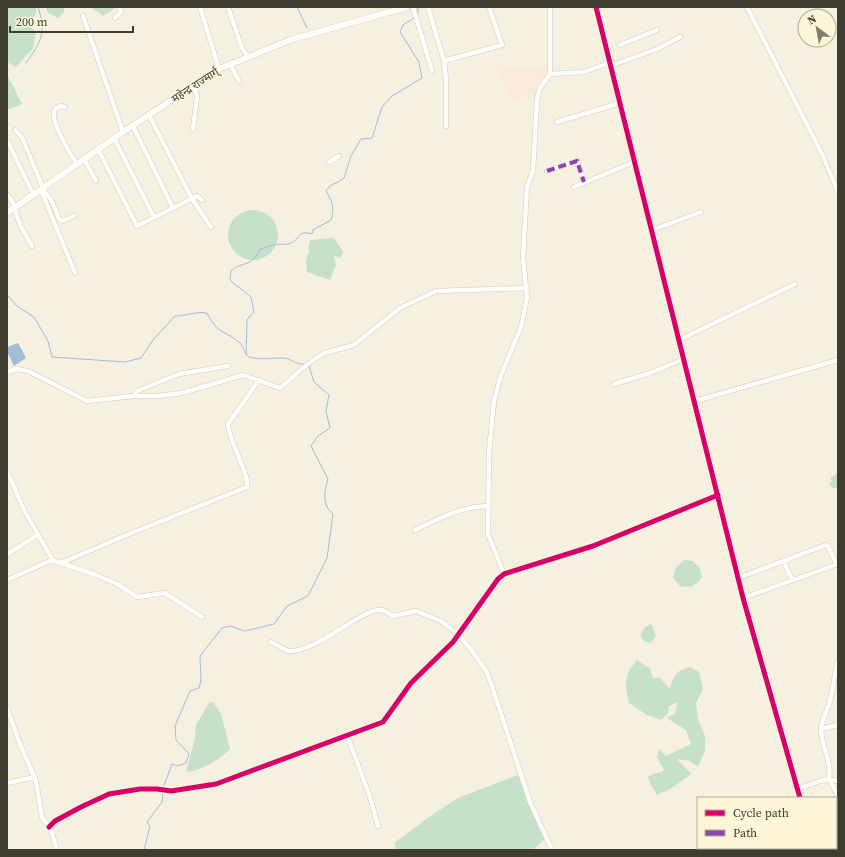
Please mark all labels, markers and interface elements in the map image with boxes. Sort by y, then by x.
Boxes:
scale bar [10,8,133,34]
north arrow [797,8,837,48]
text: N [805,11,819,28]
text: 200 m [16,14,48,30]
street label: महेन्द्र राज्मार्ग् [169,63,223,106]
legend [697,797,837,849]
text: Cycle path [733,805,789,821]
text: Path [733,825,757,841]

